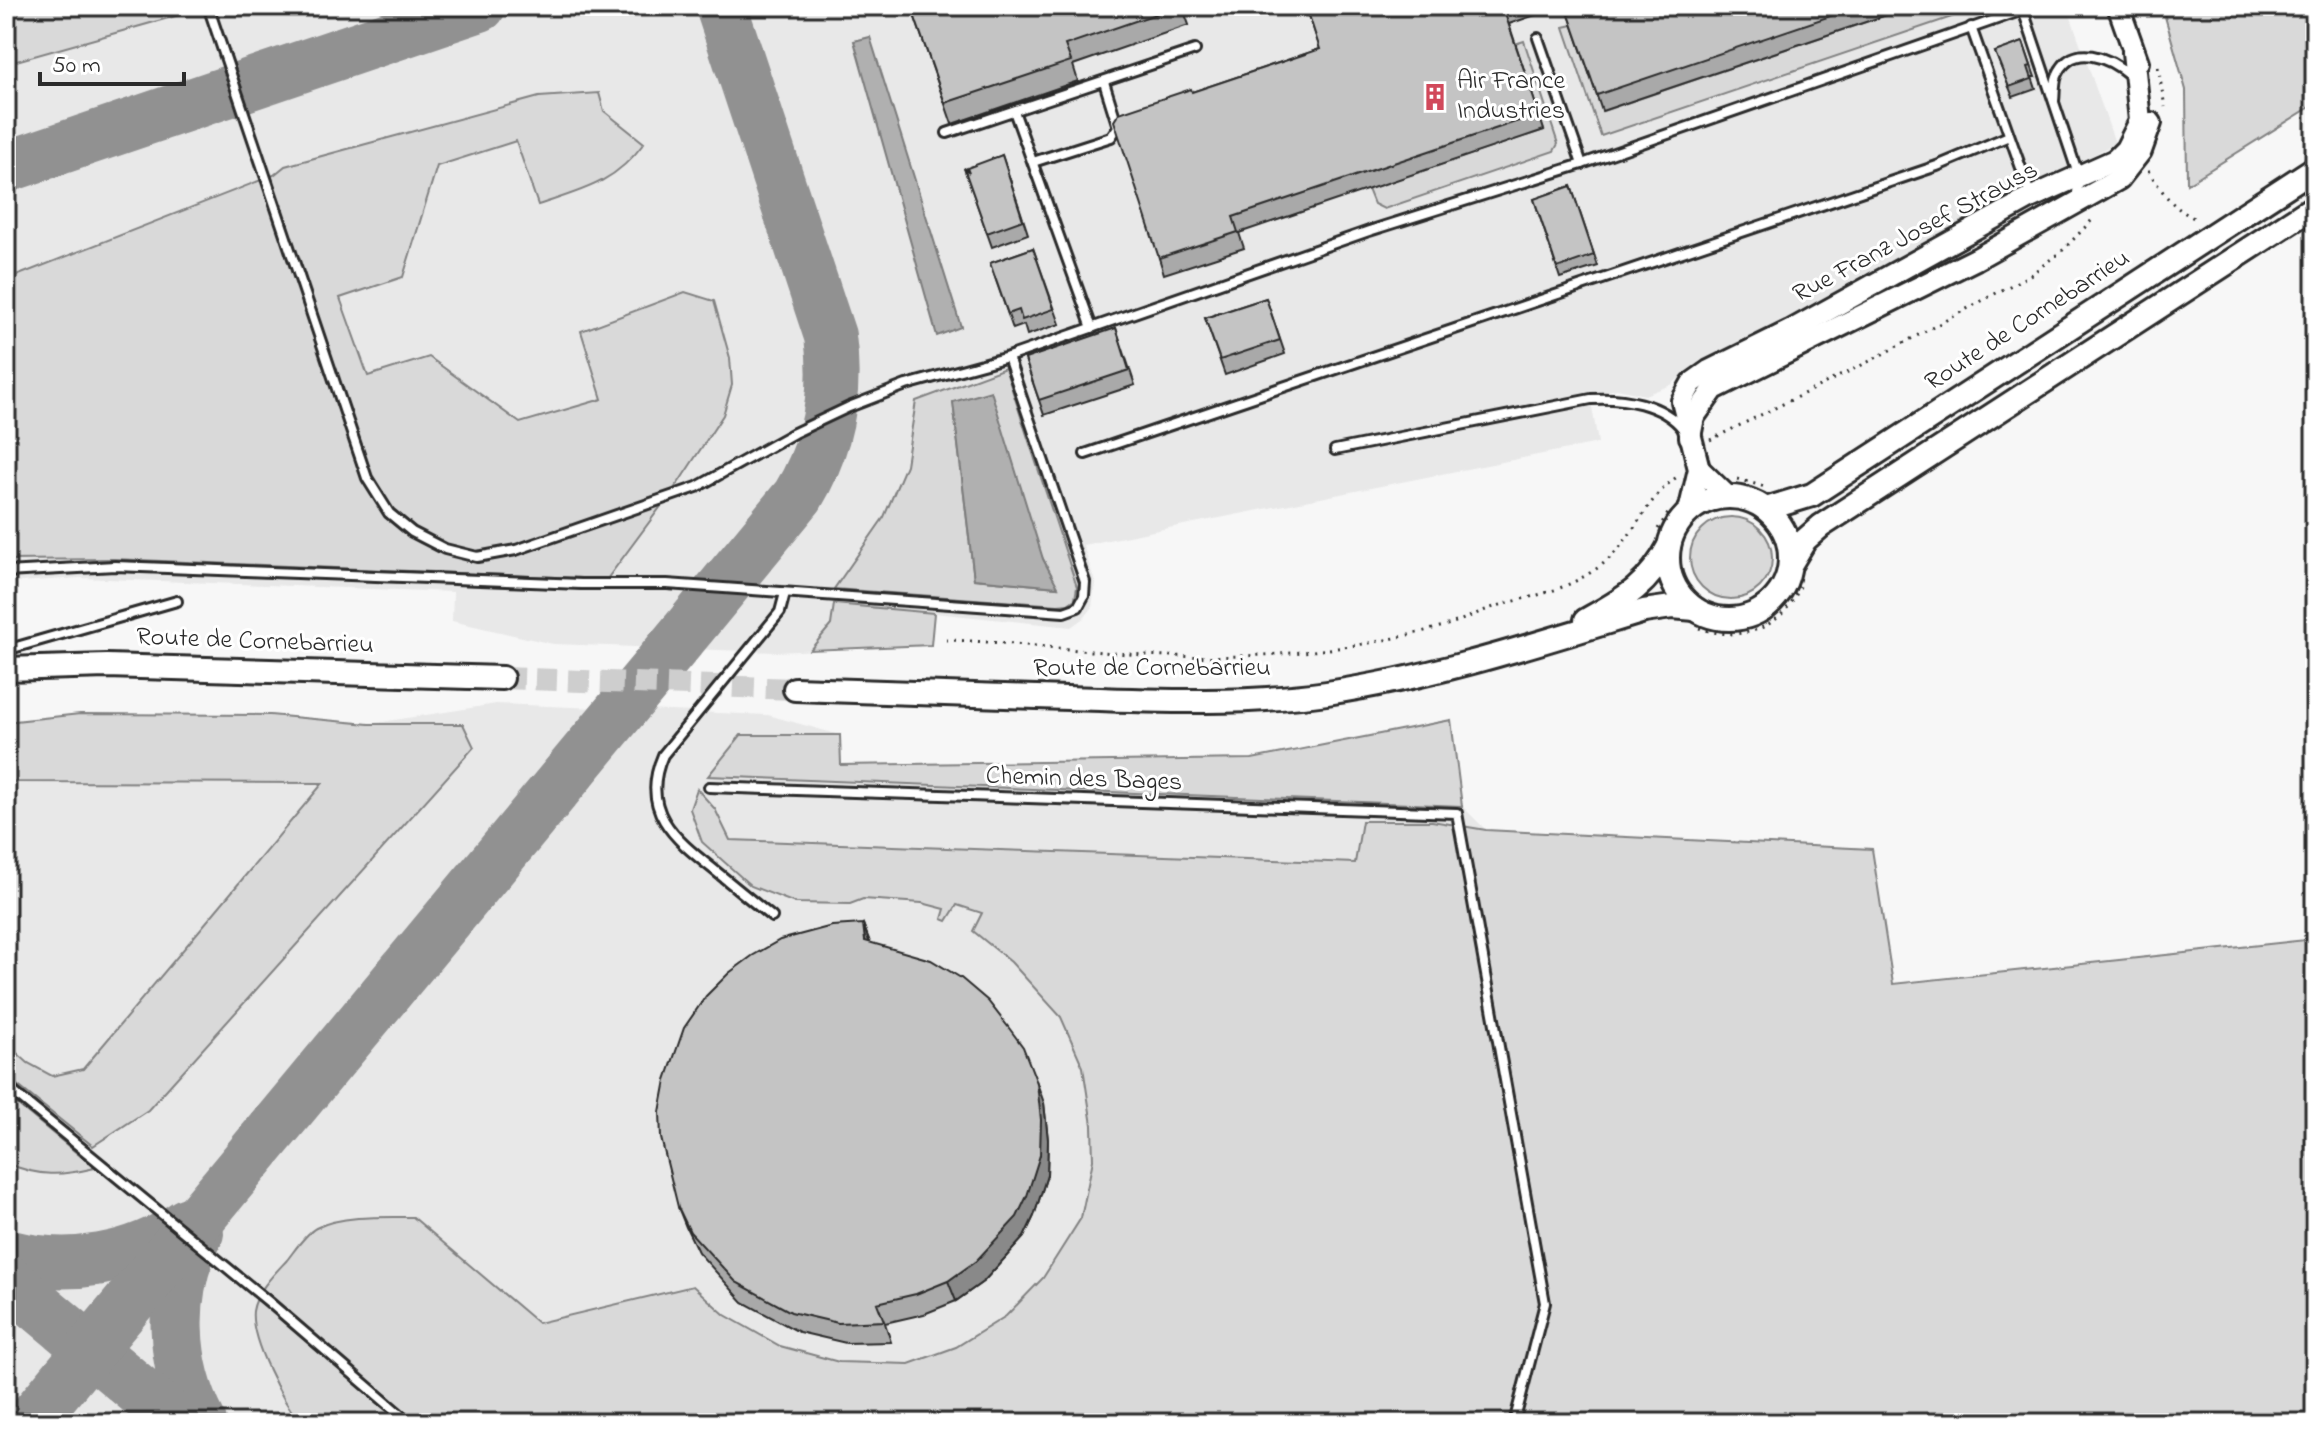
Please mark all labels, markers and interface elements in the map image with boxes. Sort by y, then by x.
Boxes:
scale bar [40,36,184,86]
text: 50 m [52,49,101,84]
place label: Air France Industries [1457,63,1565,131]
building icon: Air France Industries [1420,82,1450,112]
street label: Rue Franz Josef Strauss [1787,152,2045,314]
street label: Route de Cornebarrieu [1918,240,2138,402]
street label: Route de Cornebarrieu [136,619,374,665]
street label: Route de Cornebarrieu [1033,650,1271,688]
street label: Chemin des Bages [985,758,1183,802]

